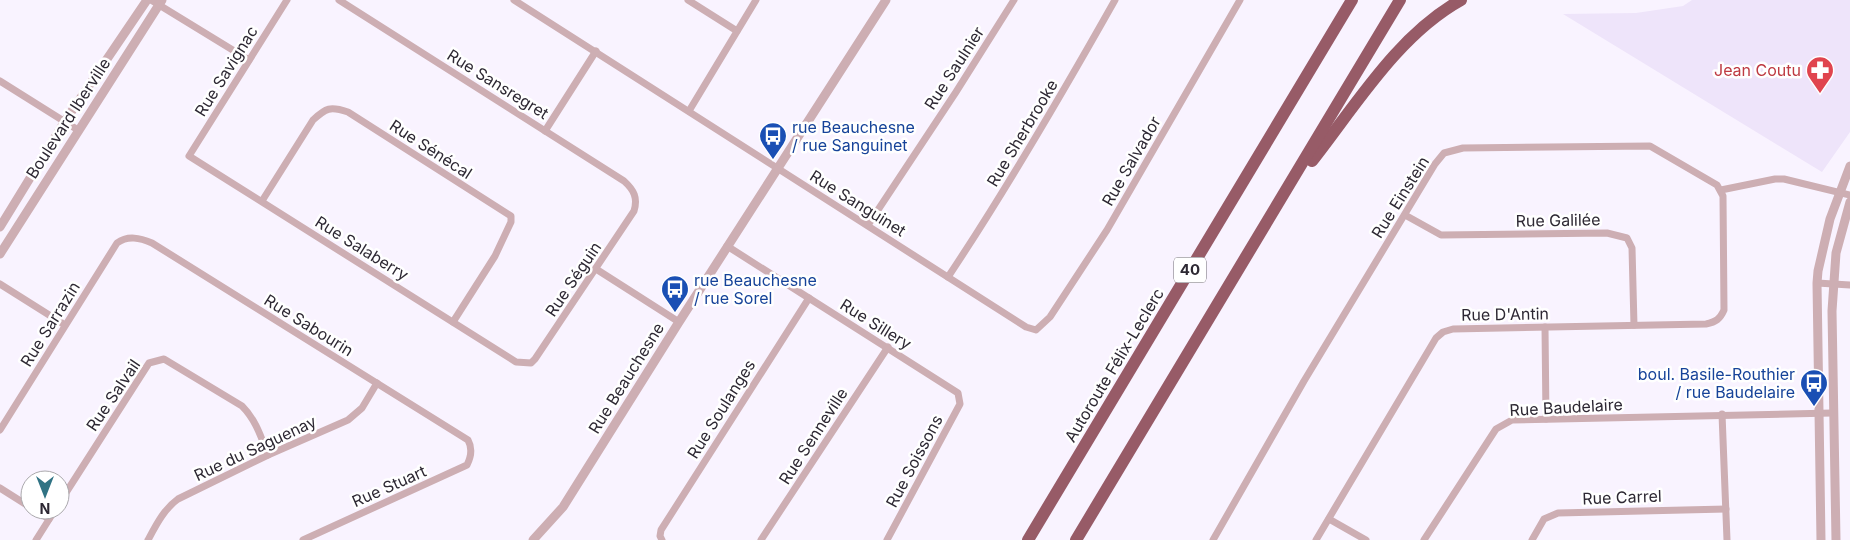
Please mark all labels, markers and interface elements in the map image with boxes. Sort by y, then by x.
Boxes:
street label: Rue Savignac [190,22,262,120]
street label: Rue Saulnier [920,23,988,113]
street label: Rue Sansregret [444,45,552,123]
street label: Boulevard Iberville [21,54,115,182]
pharmacy icon: Jean Coutu [1805,55,1835,94]
place label: Jean Coutu [1714,60,1801,80]
street label: Rue Sherbrooke [982,76,1062,190]
street label: Rue Salvador [1097,113,1165,209]
street label: Rue Sénécal [386,115,476,183]
place label: rue Beauchesne / rue Sanguinet [792,117,915,155]
bus stop icon: rue Beauchesne / rue Sanguinet [758,121,788,160]
street label: Rue Einstein [1367,152,1433,242]
street label: Rue Sanguinet [806,166,910,240]
street label: Rue Galilée [1515,209,1601,231]
street label: Rue Salaberry [312,211,412,285]
street label: Rue Séguin [541,238,605,320]
road number: 40 [1174,258,1206,282]
place label: rue Beauchesne / rue Sorel [694,270,817,308]
bus stop icon: rue Beauchesne / rue Sorel [660,274,690,313]
street label: Rue Sarrazin [16,278,84,370]
street label: Autoroute Félix-Leclerc [1060,284,1168,446]
street label: Rue Sabourin [261,290,357,360]
street label: Rue Sillery [837,294,915,354]
street label: Rue D'Antin [1461,303,1549,325]
street label: Rue Beauchesne [584,319,668,437]
street label: Rue Salvail [82,355,144,435]
street label: Rue Soulanges [683,356,759,462]
place label: boul. Basile-Routhier / rue Baudelaire [1638,364,1795,402]
bus stop icon: boul. Basile-Routhier / rue Baudelaire [1799,368,1829,407]
street label: Rue Senneville [774,384,852,488]
street label: Rue Baudelaire [1509,394,1623,420]
street label: Rue du Saguenay [191,411,319,485]
street label: Rue Soissons [881,411,947,511]
street label: Rue Stuart [349,461,429,511]
north arrow [20,470,70,520]
street label: Rue Carrel [1582,486,1662,508]
text: N [40,500,50,517]

